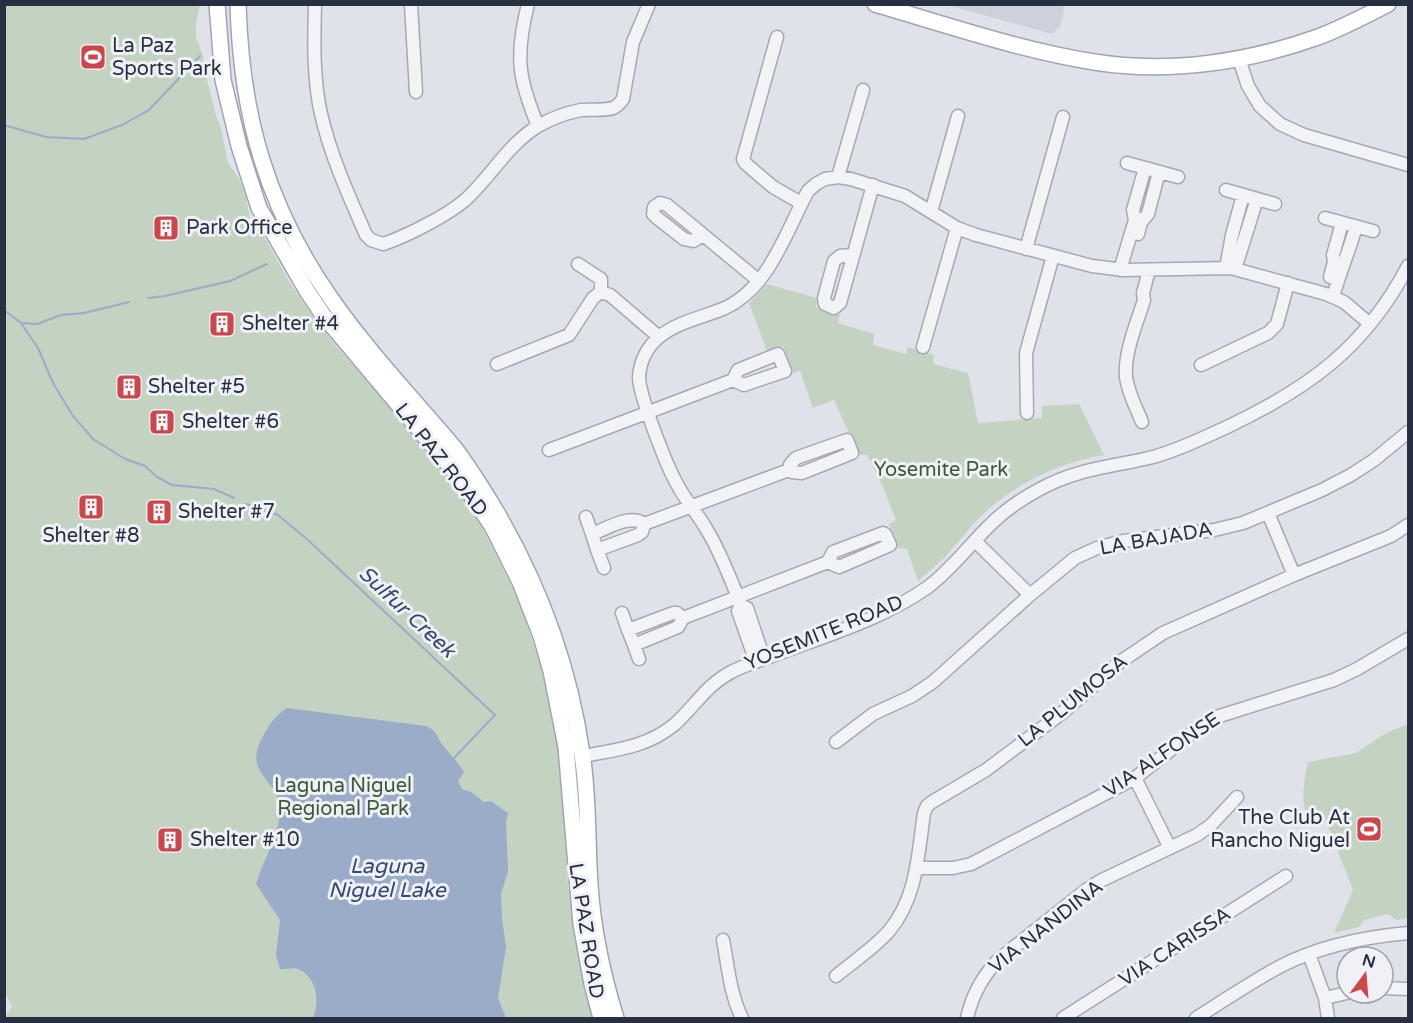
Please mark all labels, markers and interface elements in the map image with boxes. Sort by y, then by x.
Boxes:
place label: La Paz Sports Park [112,34,222,81]
sports icon: La Paz Sports Park [78,42,108,72]
building icon: Park Office [151,213,181,243]
place label: Park Office [186,216,293,240]
building icon: Shelter #4 [207,309,237,339]
place label: Shelter #4 [242,312,339,336]
building icon: Shelter #5 [114,372,144,402]
place label: Shelter #5 [148,375,245,399]
street label: LA PAZ ROAD [389,399,493,521]
building icon: Shelter #6 [147,407,177,437]
place label: Shelter #6 [182,410,279,434]
park label: Yosemite Park [874,458,1008,482]
building icon: Shelter #8 [76,492,106,522]
building icon: Shelter #7 [144,497,174,527]
place label: Shelter #7 [178,500,275,524]
street label: LA BAJADA [1098,517,1214,561]
place label: Shelter #8 [42,524,140,548]
water label: Sulfur Creek [354,561,461,664]
street label: YOSEMITE ROAD [741,590,907,676]
street label: LA PLUMOSA [1013,650,1133,752]
street label: VIA ALFONSE [1099,707,1225,803]
park label: Laguna Niguel Regional Park [274,774,412,821]
place label: The Club At Rancho Niguel [1210,806,1350,853]
sports icon: The Club At Rancho Niguel [1354,814,1384,844]
building icon: Shelter #10 [155,825,185,855]
place label: Shelter #10 [190,828,300,852]
water label: Laguna Niguel Lake [328,854,447,903]
street label: LA PAZ ROAD [563,862,609,1000]
street label: VIA NANDINA [984,875,1108,979]
street label: VIA CARISSA [1115,902,1235,992]
north arrow [1335,945,1395,1005]
text: N [1360,950,1378,973]

